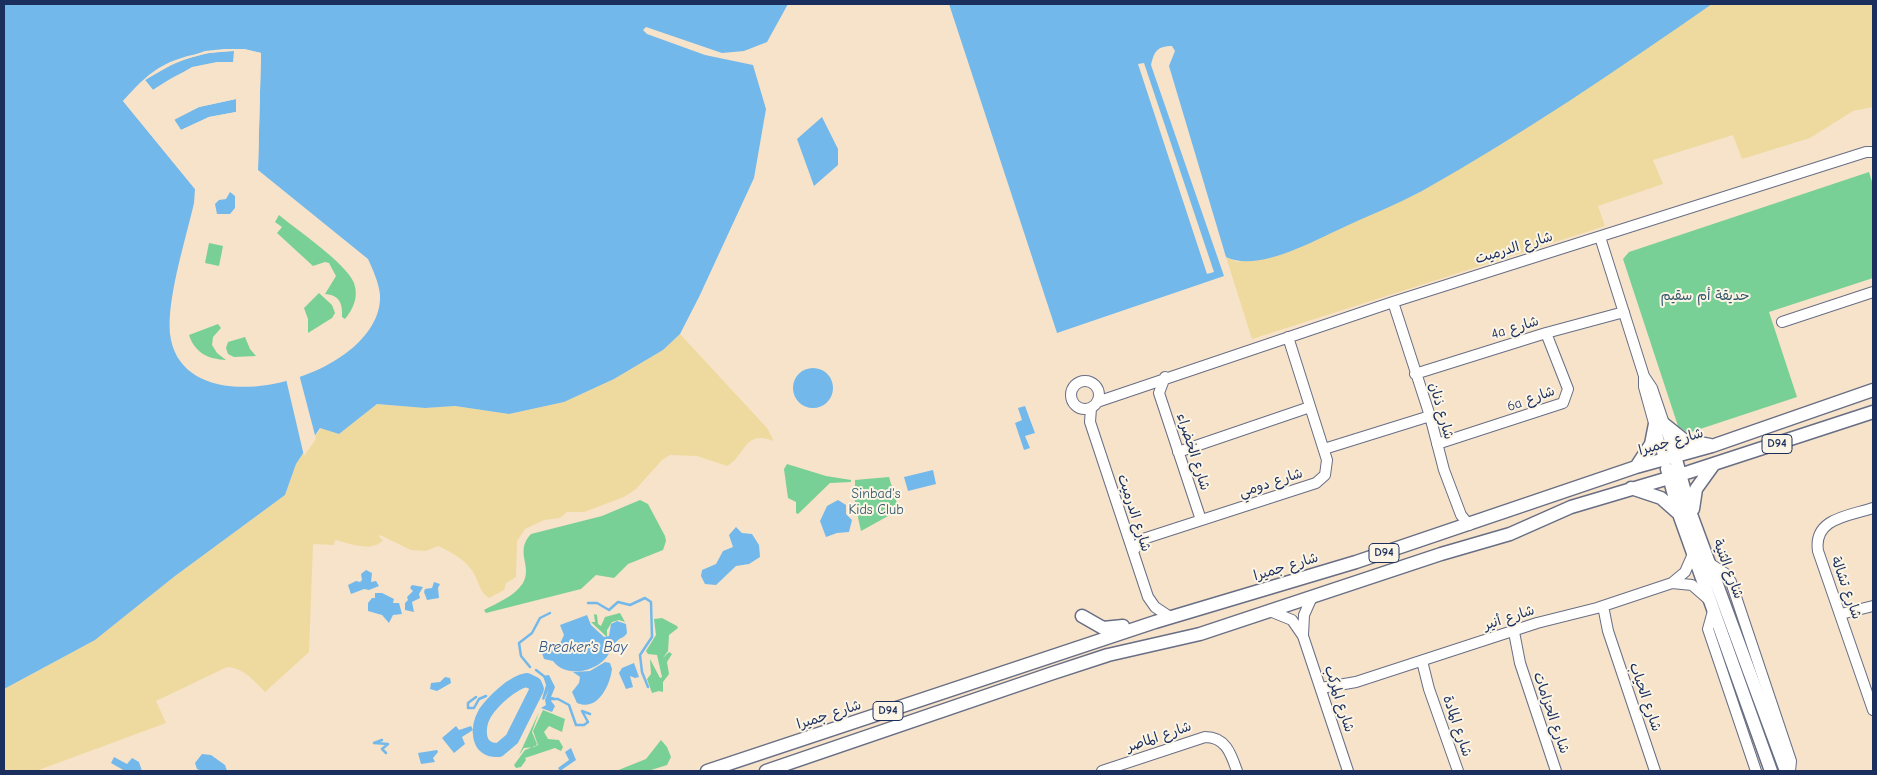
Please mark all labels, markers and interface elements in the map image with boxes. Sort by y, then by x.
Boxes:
street label: شارع الدرميت [1473,228,1555,268]
park label: حديقة أم سقيم [1661,288,1749,304]
street label: 4a شارع [1489,313,1541,343]
street label: شارع ذنان [1425,381,1457,441]
street label: 6a شارع [1505,383,1557,415]
street label: شارع الخضراء [1173,411,1213,493]
street label: شارع جميرا [1637,425,1705,459]
road number: D94 [1762,434,1792,454]
street label: شارع دومي [1237,465,1305,501]
street label: شارع الدرميت [1114,472,1154,554]
park label: Sinbad's Kids Club [848,486,904,518]
street label: شارع الثنية [1709,537,1747,601]
road number: D94 [1369,544,1399,562]
street label: شارع جميرا [1252,549,1320,585]
street label: شارع تشالة [1827,554,1865,622]
street label: شارع أنير [1481,602,1537,634]
water label: Breaker's Bay [539,639,627,657]
street label: شارع الحياب [1625,660,1665,734]
street label: شارع المركب [1320,663,1358,735]
street label: شارع الحزامات [1529,670,1573,756]
street label: شارع المادة [1439,693,1475,759]
street label: شارع جميرا [795,697,863,733]
road number: D94 [873,701,903,720]
street label: شارع الماصر [1124,718,1194,756]

